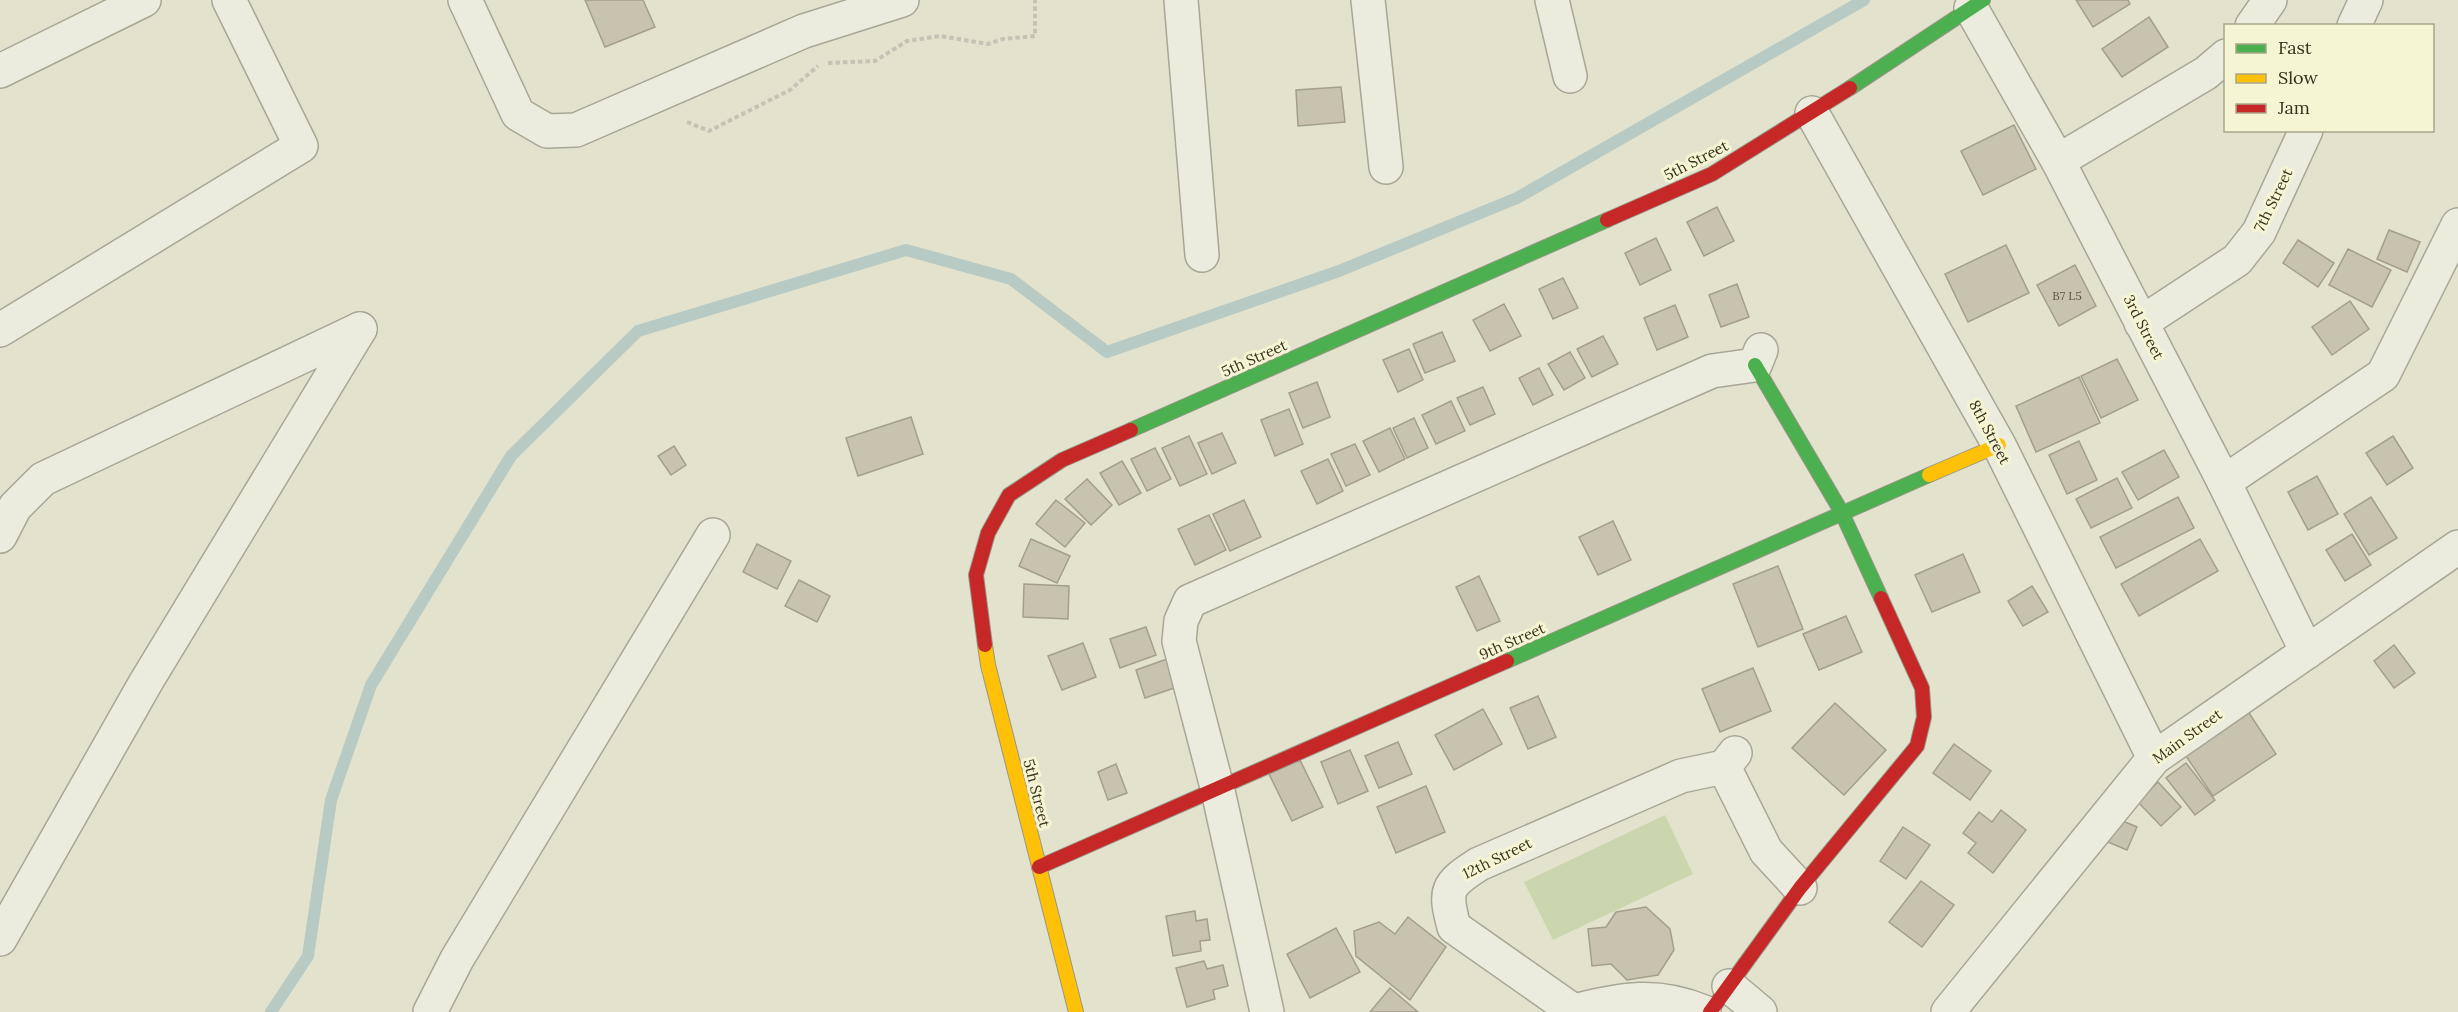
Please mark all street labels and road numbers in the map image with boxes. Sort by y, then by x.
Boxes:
street label: 5th Street [1661,136,1731,184]
street label: 7th Street [2250,165,2297,235]
street label: 3rd Street [2120,291,2168,363]
street label: 5th Street [1218,335,1290,381]
street label: 8th Street [1965,397,2015,467]
street label: 9th Street [1476,618,1548,664]
street label: Main Street [2149,704,2226,768]
street label: 5th Street [1019,757,1055,829]
street label: 12th Street [1459,833,1535,883]

